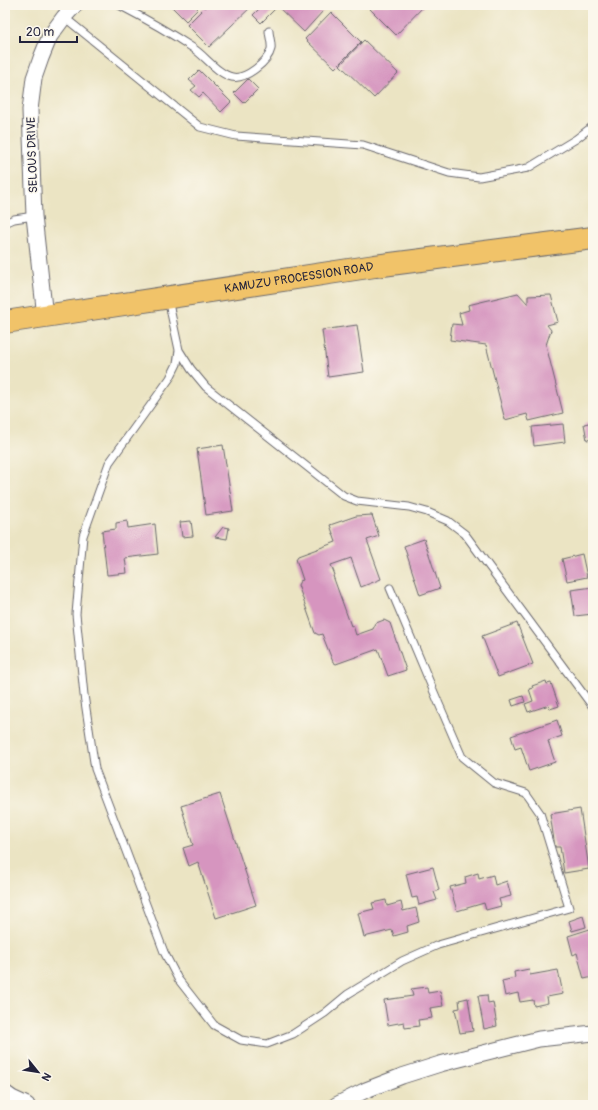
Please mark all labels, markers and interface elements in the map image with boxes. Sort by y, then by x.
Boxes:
scale bar [20,18,77,44]
text: 20 m [26,25,55,40]
street label: SELOUS DRIVE [24,117,41,193]
street label: KAMUZU PROCESSION ROAD [223,259,375,297]
north arrow [18,1052,58,1092]
text: N [38,1070,54,1084]

